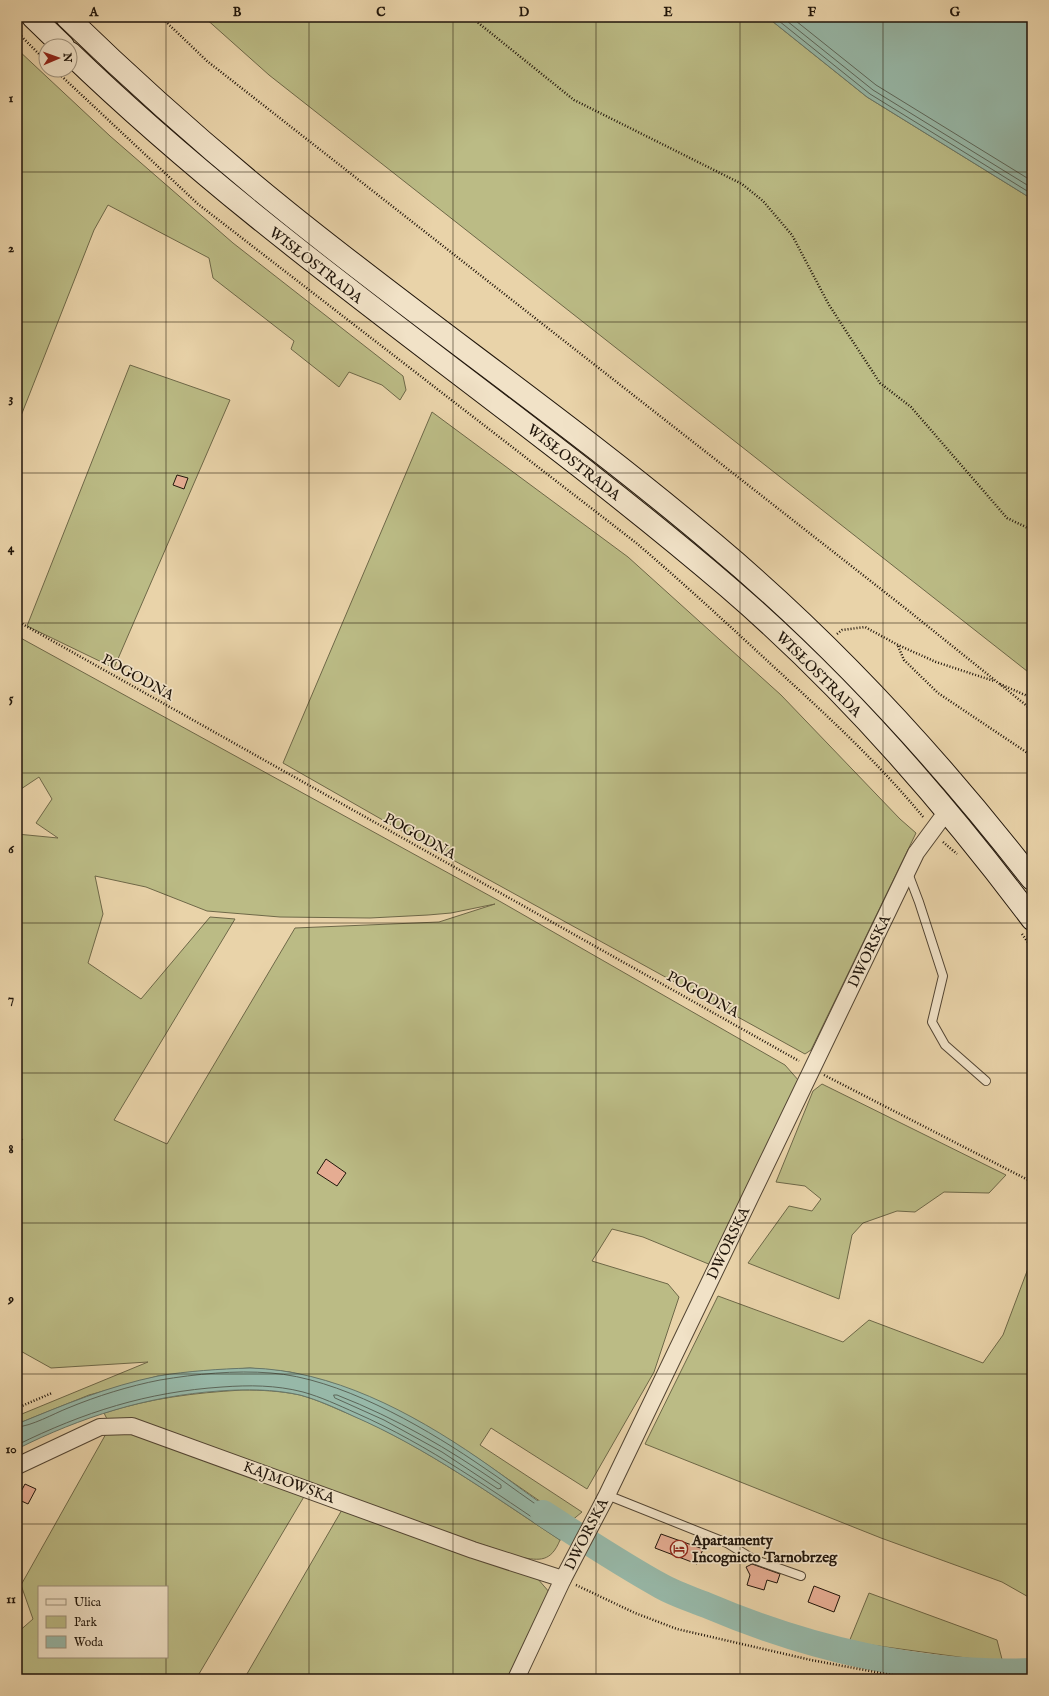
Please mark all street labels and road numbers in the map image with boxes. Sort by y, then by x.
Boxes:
street label: WISŁOSTRADA [265,223,367,308]
street label: WISŁOSTRADA [523,420,625,505]
street label: WISŁOSTRADA [772,628,866,722]
street label: POGODNA [98,650,178,706]
street label: POGODNA [380,809,460,865]
street label: DWORSKA [844,911,896,991]
street label: POGODNA [663,967,743,1023]
street label: DWORSKA [703,1203,755,1283]
street label: KAJMOWSKA [240,1457,338,1508]
street label: DWORSKA [560,1494,613,1573]

